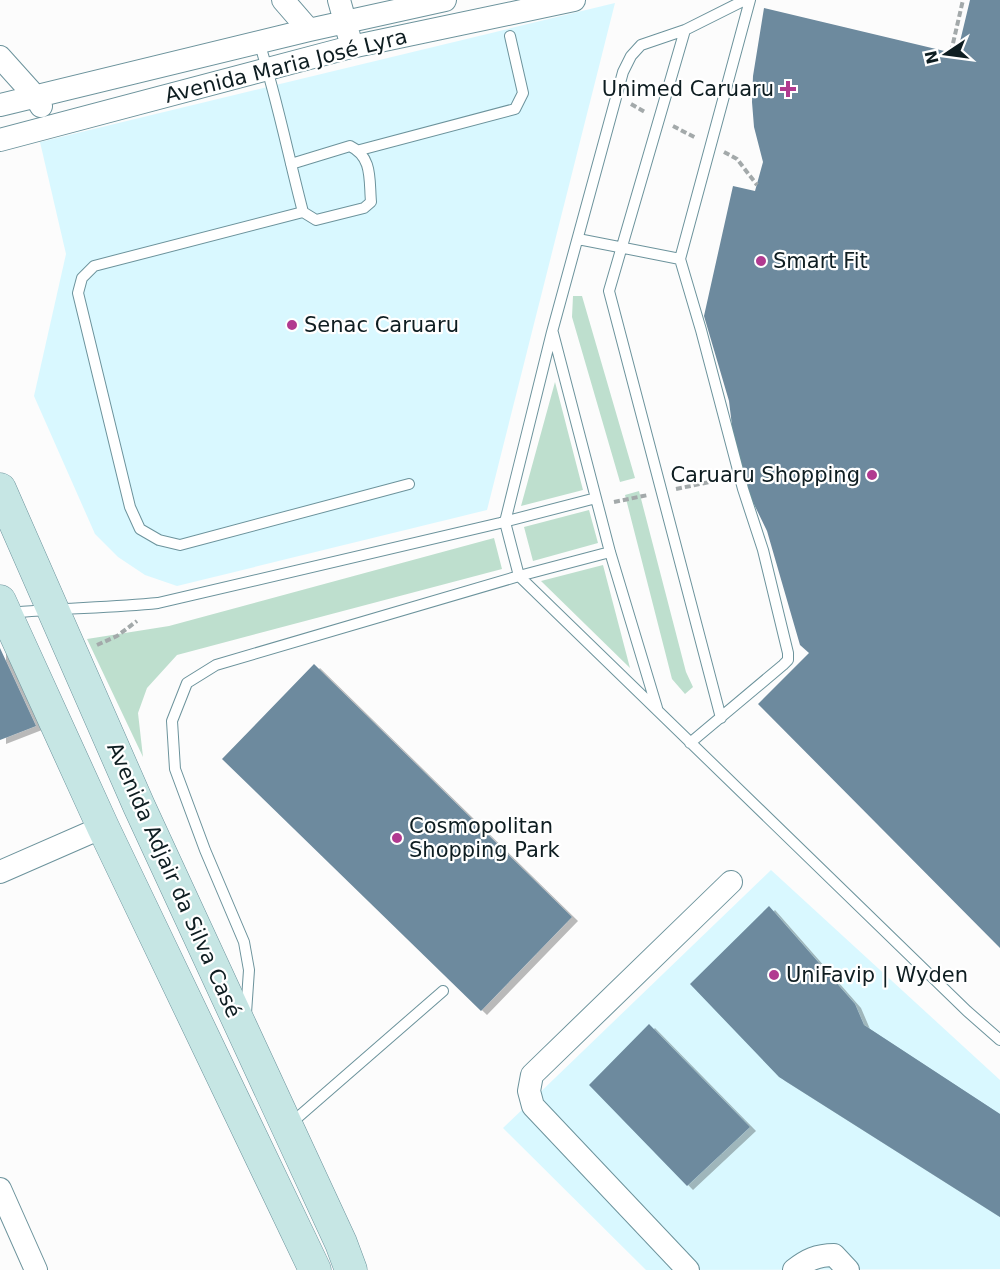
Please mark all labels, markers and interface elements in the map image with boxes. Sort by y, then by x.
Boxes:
street label: Avenida Maria José Lyra [162,24,410,108]
north arrow [916,24,976,84]
text: N [921,49,943,66]
place label: Unimed Caruaru [602,77,774,101]
marker: Unimed Caruaru [779,80,797,98]
place label: Smart Fit [773,249,868,273]
marker: Smart Fit [754,254,768,268]
place label: Senac Caruaru [304,313,459,337]
marker: Senac Caruaru [285,318,299,332]
place label: Caruaru Shopping [670,463,860,487]
marker: Caruaru Shopping [865,468,879,482]
street label: Avenida Adjair da Silva Casé [102,739,246,1021]
place label: Cosmopolitan Shopping Park [409,814,561,862]
marker: Cosmopolitan Shopping Park [390,831,404,845]
place label: UniFavip | Wyden [786,963,968,988]
marker: UniFavip | Wyden [767,968,781,982]

